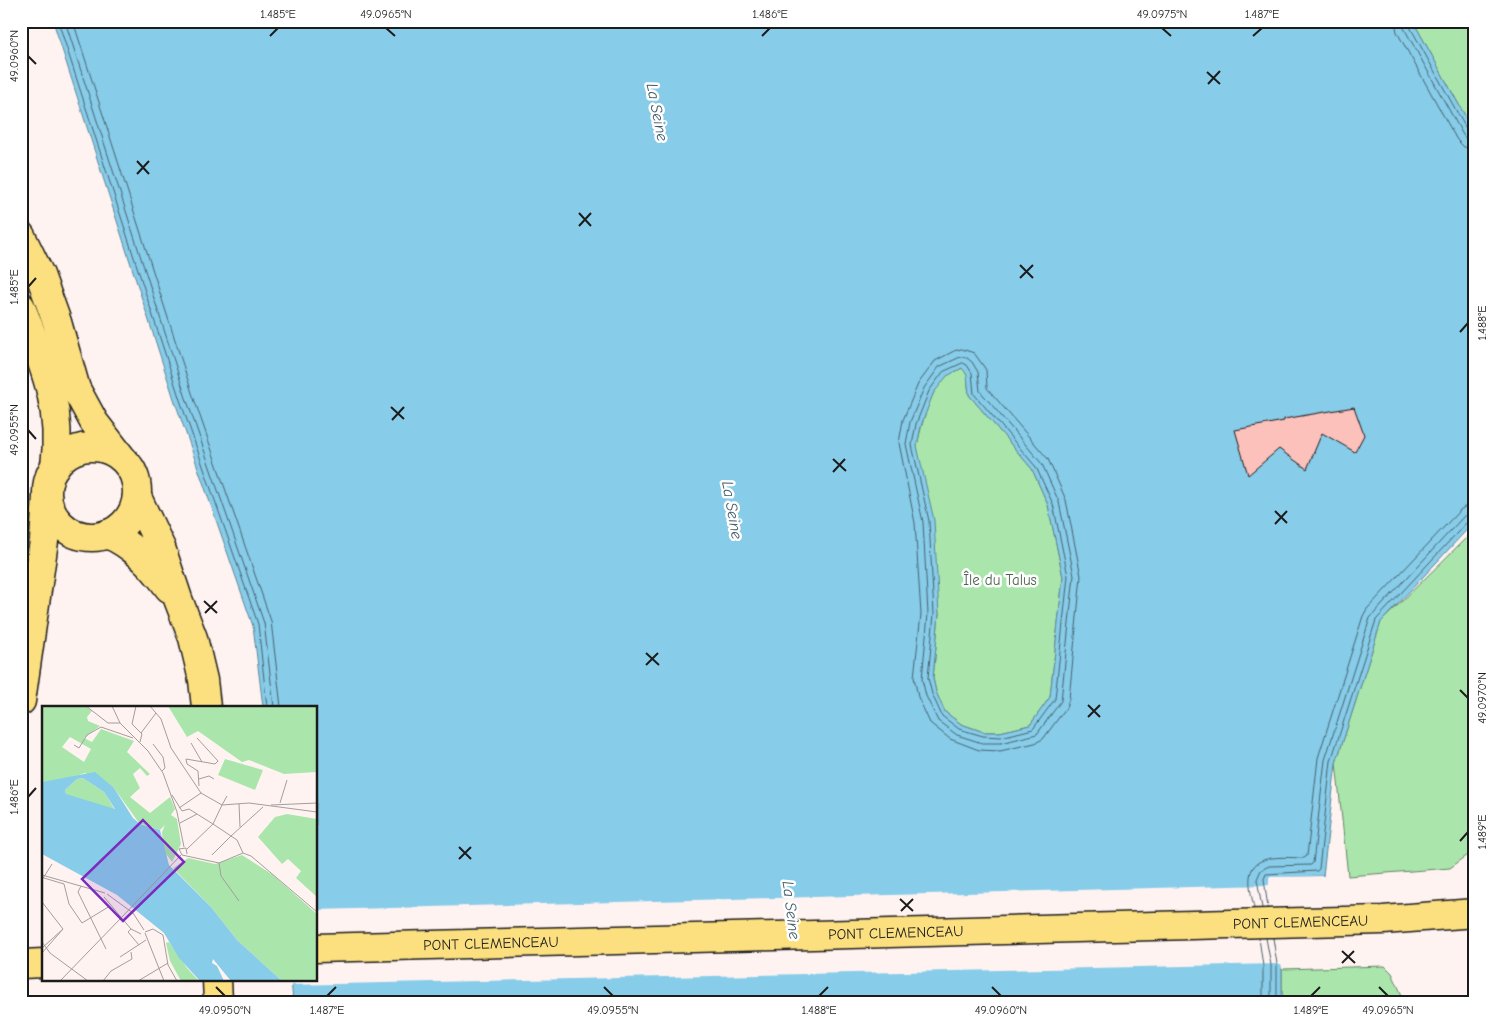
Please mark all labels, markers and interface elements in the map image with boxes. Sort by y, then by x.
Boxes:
text: 1.485°E [260,7,296,21]
text: 49.0965°N [360,7,412,21]
text: 1.486°E [752,7,788,21]
text: 49.0975°N [1137,7,1187,21]
text: 1.487°E [1245,7,1279,21]
text: 49.0960°N [7,30,21,82]
water label: La Seine [643,82,671,143]
text: 1.485°E [7,269,21,305]
text: 1.488°E [1475,306,1489,340]
text: 49.0955°N [7,404,21,456]
water label: La Seine [718,480,746,541]
park label: Île du Talus [963,570,1037,589]
text: 49.0970°N [1475,672,1489,724]
inset map [42,706,318,980]
text: 1.486°E [7,779,21,815]
text: 1.489°E [1475,814,1489,850]
water label: La Seine [778,880,804,940]
street label: PONT CLEMENCEAU [1233,911,1369,933]
street label: PONT CLEMENCEAU [828,922,964,944]
street label: PONT CLEMENCEAU [423,933,559,954]
text: 49.0950°N [199,1003,251,1017]
text: 1.487°E [310,1003,344,1017]
text: 49.0955°N [587,1003,639,1017]
text: 1.488°E [802,1003,836,1017]
text: 49.0960°N [975,1003,1027,1017]
text: 1.489°E [1293,1003,1329,1017]
text: 49.0965°N [1362,1003,1414,1017]

